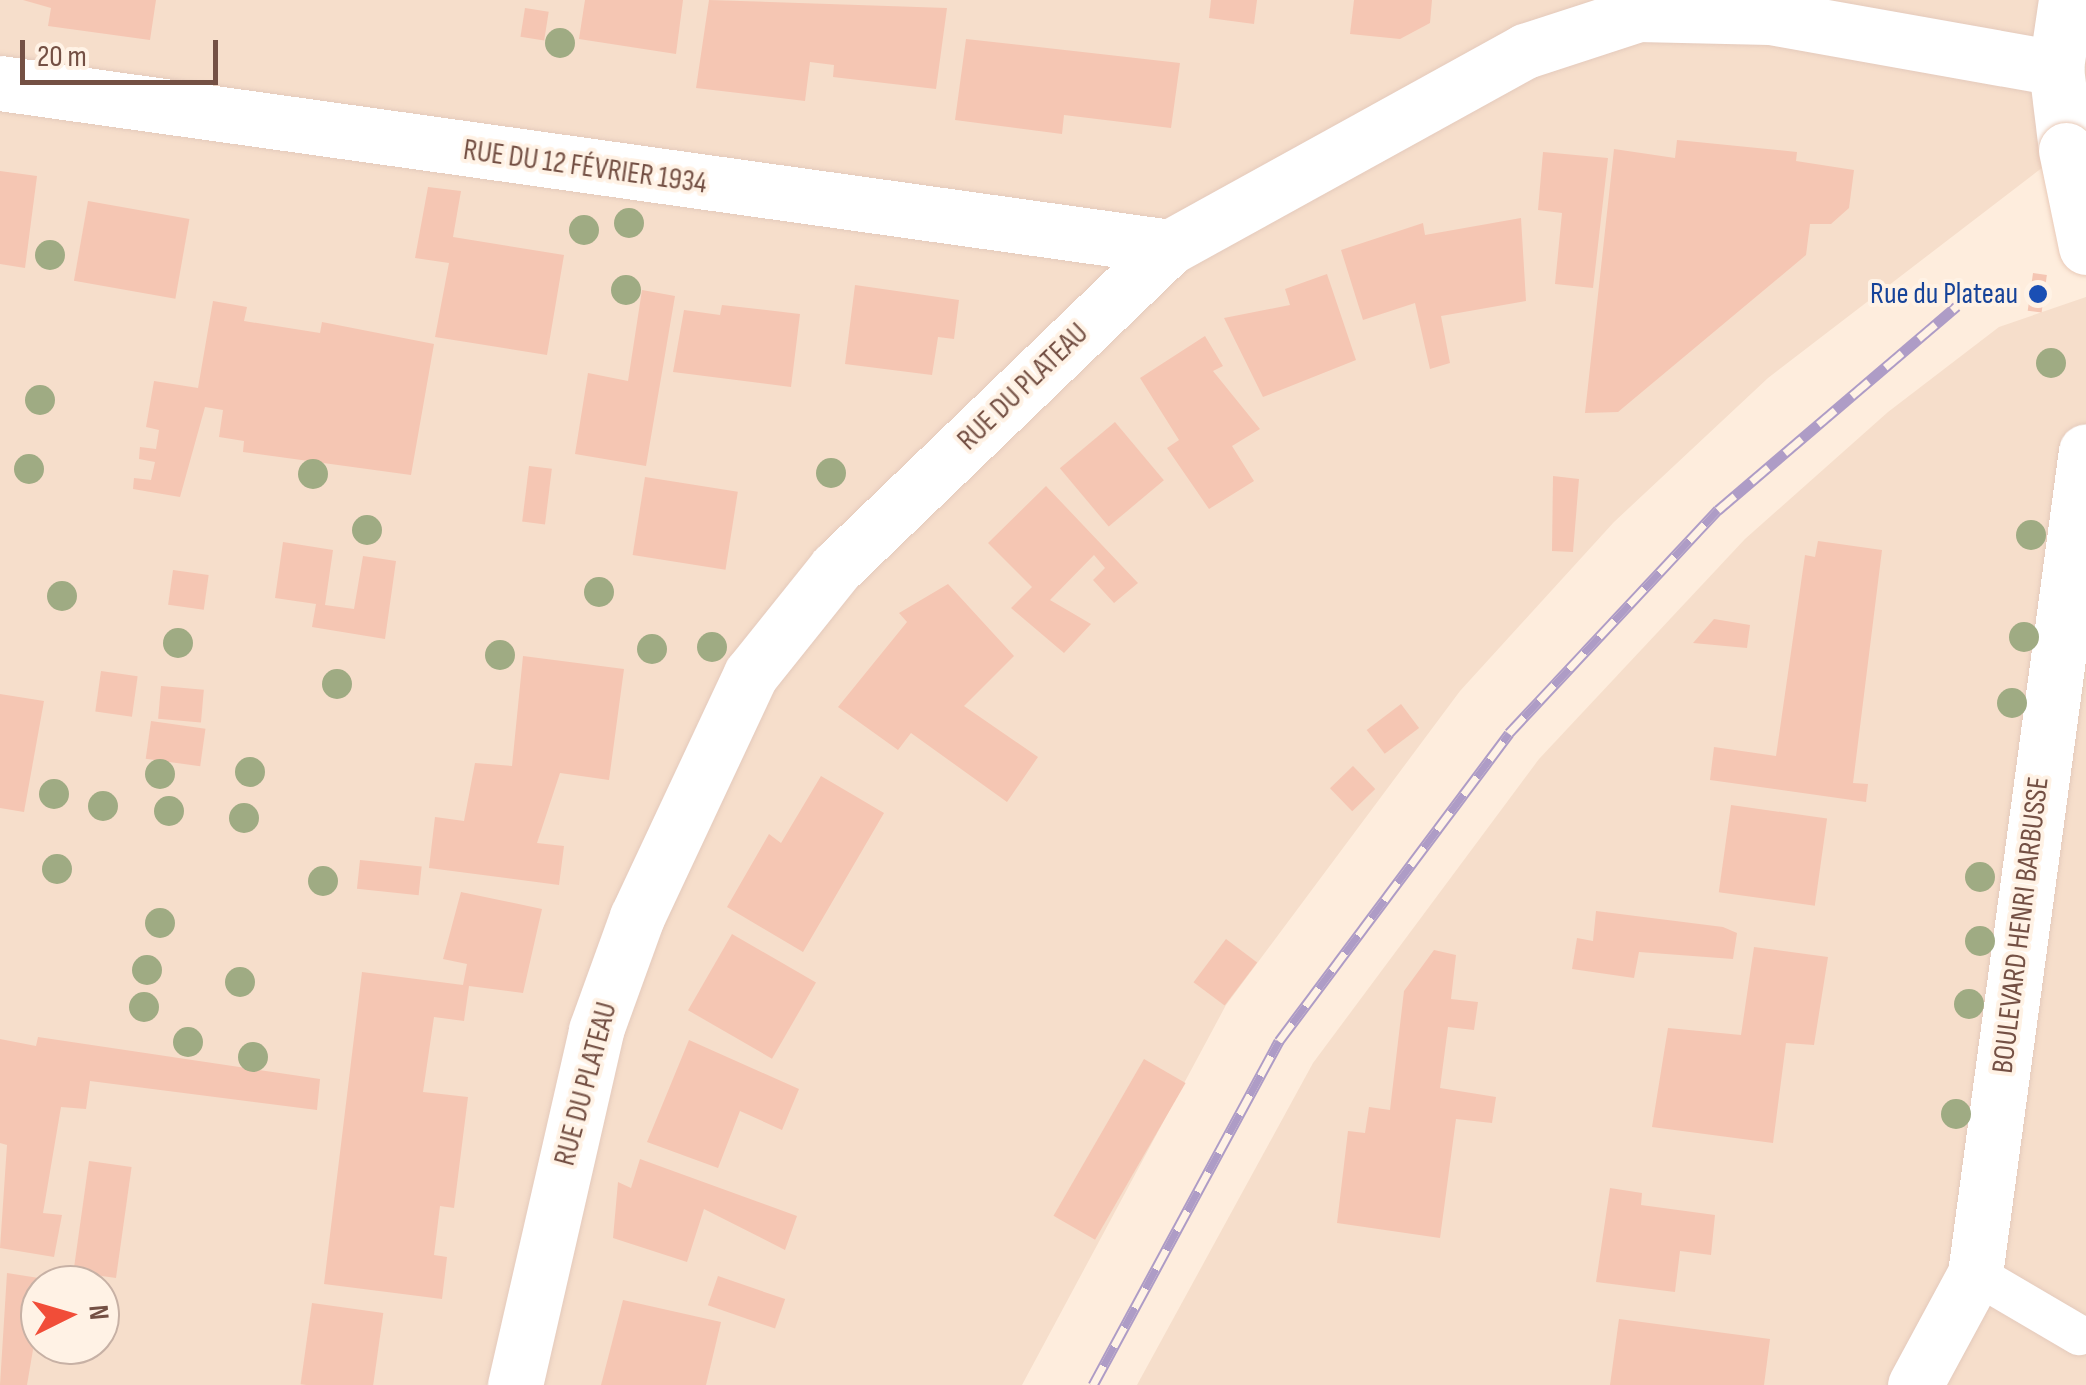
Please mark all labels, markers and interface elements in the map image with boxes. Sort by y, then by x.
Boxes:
scale bar [25,20,222,82]
text: 20 m [37,39,87,75]
street label: RUE DU 12 FÉVRIER 1934 [461,132,709,202]
place label: Rue du Plateau [1870,276,2018,312]
marker: Rue du Plateau [2027,283,2049,305]
street label: RUE DU PLATEAU [950,316,1096,458]
street label: BOULEVARD HENRI BARBUSSE [1985,775,2057,1075]
street label: RUE DU PLATEAU [547,998,625,1170]
north arrow [20,1265,120,1365]
text: N [81,1304,115,1321]

